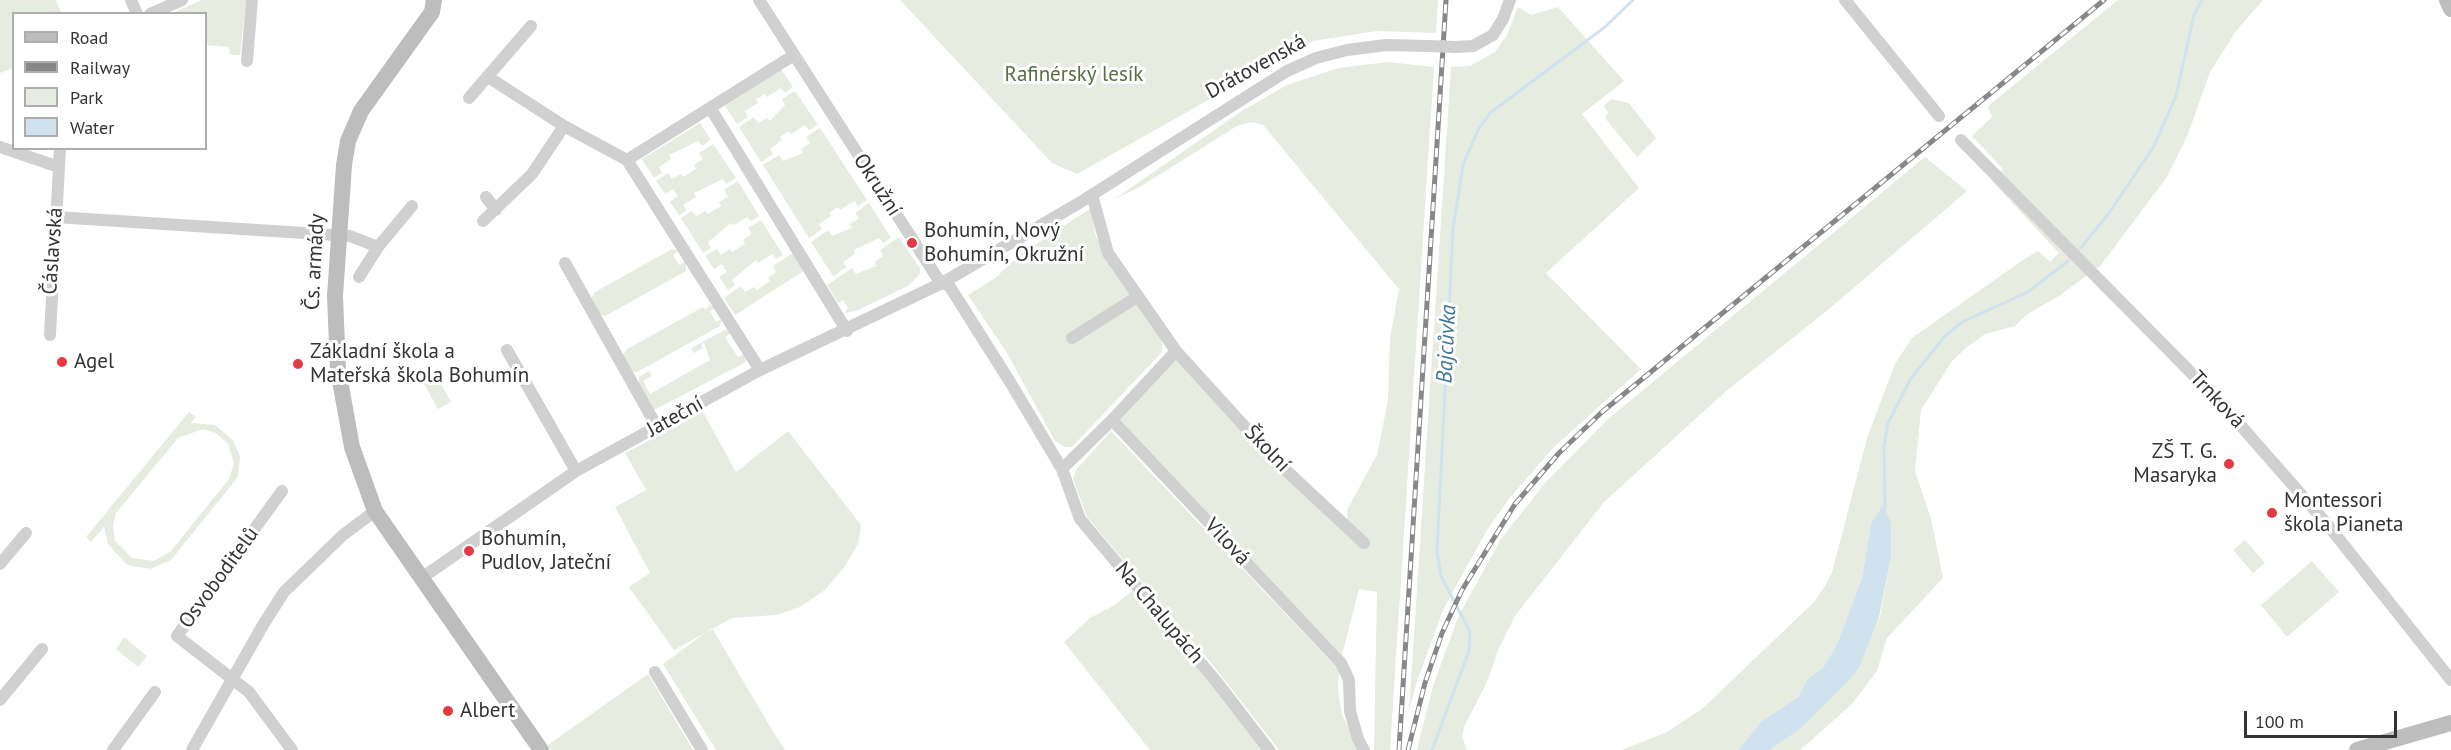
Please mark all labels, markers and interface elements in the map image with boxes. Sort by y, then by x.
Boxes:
legend [12,12,207,150]
text: Road [70,26,108,49]
street label: Drátovenská [1202,29,1310,105]
text: Railway [70,56,130,79]
park label: Rafinérský lesík [1005,62,1143,88]
text: Park [70,86,103,109]
text: Water [70,116,114,139]
street label: Okružní [848,149,906,221]
street label: Čáslavská [37,207,69,295]
street label: Čs. armády [300,213,330,311]
place label: Bohumín, Nový Bohumín, Okružní [924,218,1084,268]
marker: Bohumín, Nový Bohumín, Okružní [905,236,919,250]
water label: Bajcůvka [1432,304,1462,384]
place label: Základní škola a Mateřská škola Bohumín [310,339,529,389]
place label: Agel [74,349,114,375]
marker: Agel [55,355,69,369]
marker: Základní škola a Mateřská škola Bohumín [291,357,305,371]
street label: Trnková [2184,366,2250,434]
street label: Jateční [642,391,708,443]
street label: Školní [1239,420,1295,478]
place label: ZŠ T. G. Masaryka [2133,439,2217,489]
marker: ZŠ T. G. Masaryka [2222,457,2236,471]
place label: Montessori škola Pianeta [2284,488,2404,538]
marker: Montessori škola Pianeta [2265,506,2279,520]
street label: Vilová [1199,513,1255,571]
street label: Osvoboditelů [174,523,264,633]
place label: Bohumín, Pudlov, Jateční [481,526,611,576]
marker: Bohumín, Pudlov, Jateční [462,544,476,558]
street label: Na Chalupách [1109,557,1209,669]
place label: Albert [460,698,515,724]
scale bar [2247,699,2400,737]
marker: Albert [441,704,455,718]
text: 100 m [2255,710,2304,733]

